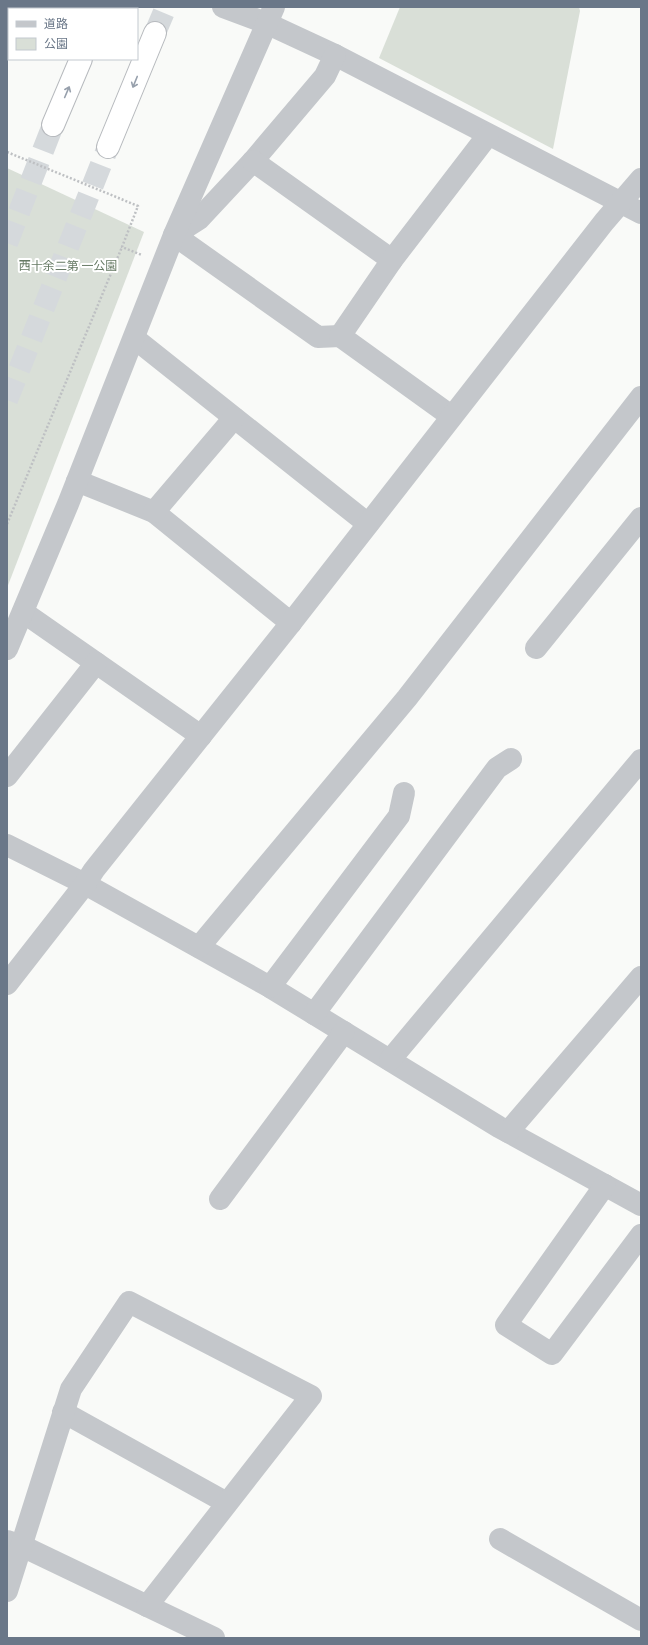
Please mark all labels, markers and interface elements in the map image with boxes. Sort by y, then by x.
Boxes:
legend [8,8,138,60]
text: 道路 [44,16,68,30]
text: 公園 [44,36,68,50]
one-way arrow [130,76,138,88]
one-way arrow [64,87,71,99]
park label: 西十余二第 一公園 [19,258,117,272]

